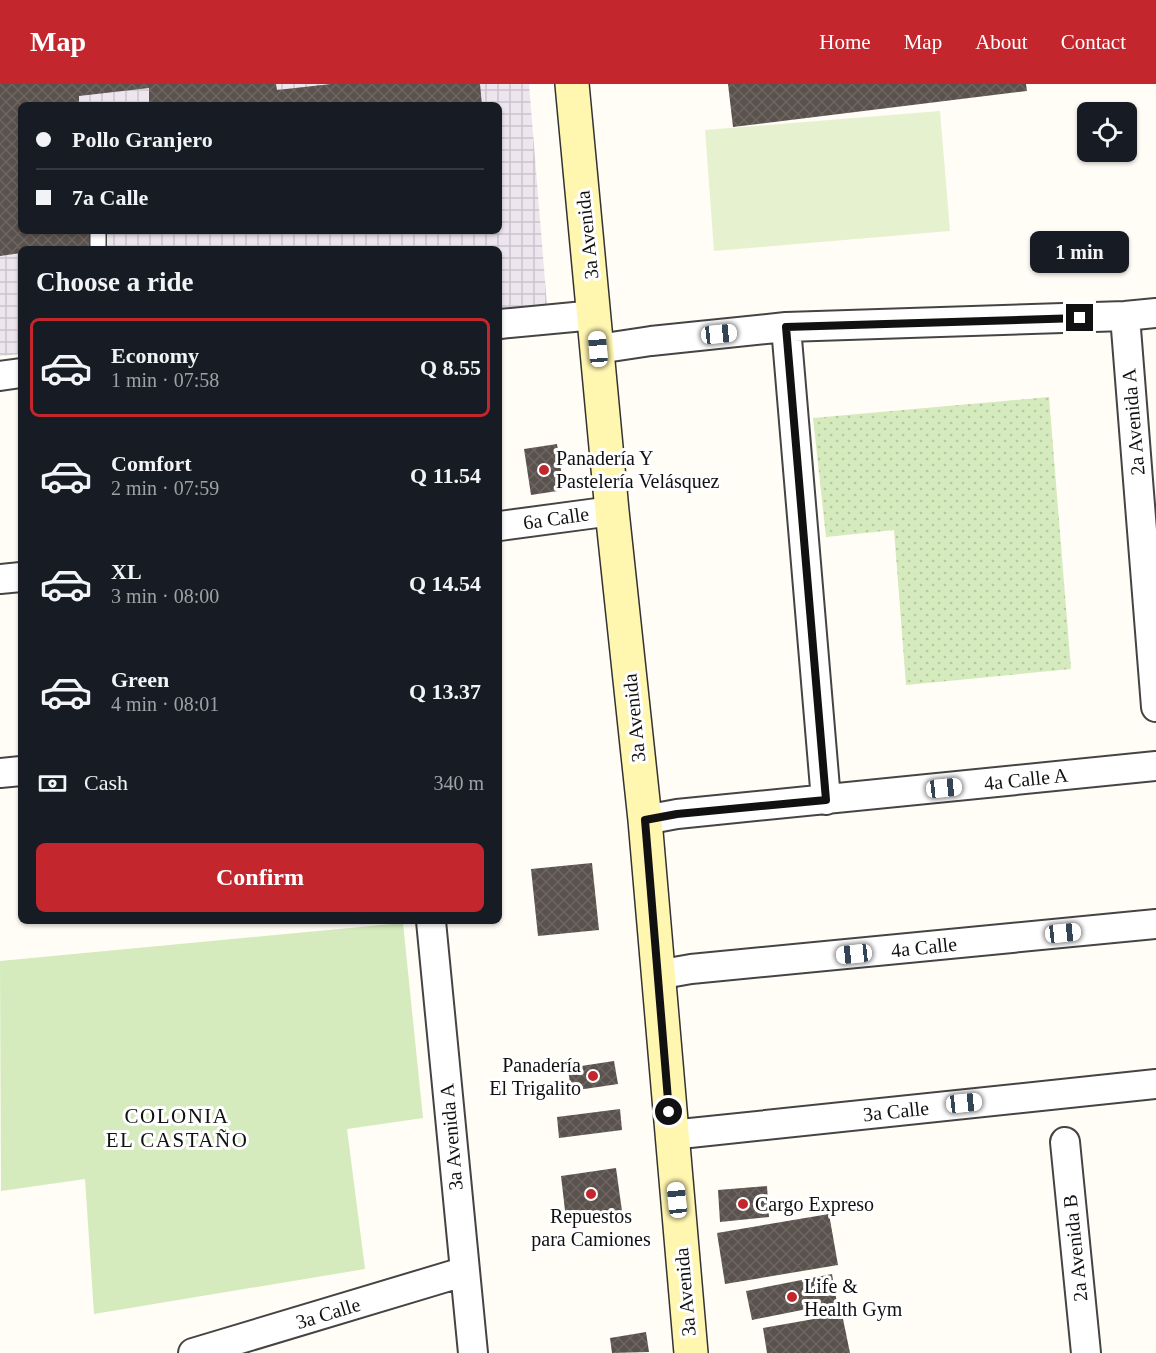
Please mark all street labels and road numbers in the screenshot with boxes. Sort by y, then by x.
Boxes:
street label: 3a Avenida [571,189,603,280]
street label: 2a Avenida A [1117,367,1149,476]
street label: 6a Calle [522,502,590,533]
street label: 3a Avenida [618,672,650,763]
street label: 4a Calle A [983,764,1070,794]
street label: 4a Calle [890,933,958,961]
street label: 3a Avenida A [435,1082,467,1191]
street label: 3a Calle [862,1097,930,1125]
street label: 2a Avenida B [1058,1193,1092,1303]
street label: 3a Avenida [670,1247,700,1337]
street label: 3a Calle [293,1293,363,1333]

